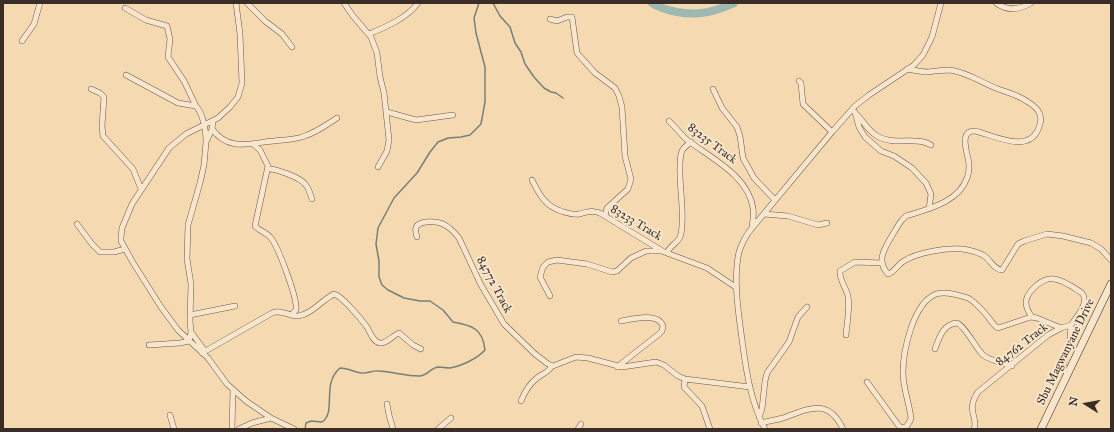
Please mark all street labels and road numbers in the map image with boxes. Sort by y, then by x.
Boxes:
street label: 83235 Track [684,121,740,167]
street label: 83233 Track [608,202,664,244]
street label: 84772 Track [473,254,515,316]
street label: Sbu Magwanyane Drive [1034,296,1098,408]
street label: 84762 Track [993,320,1051,370]

